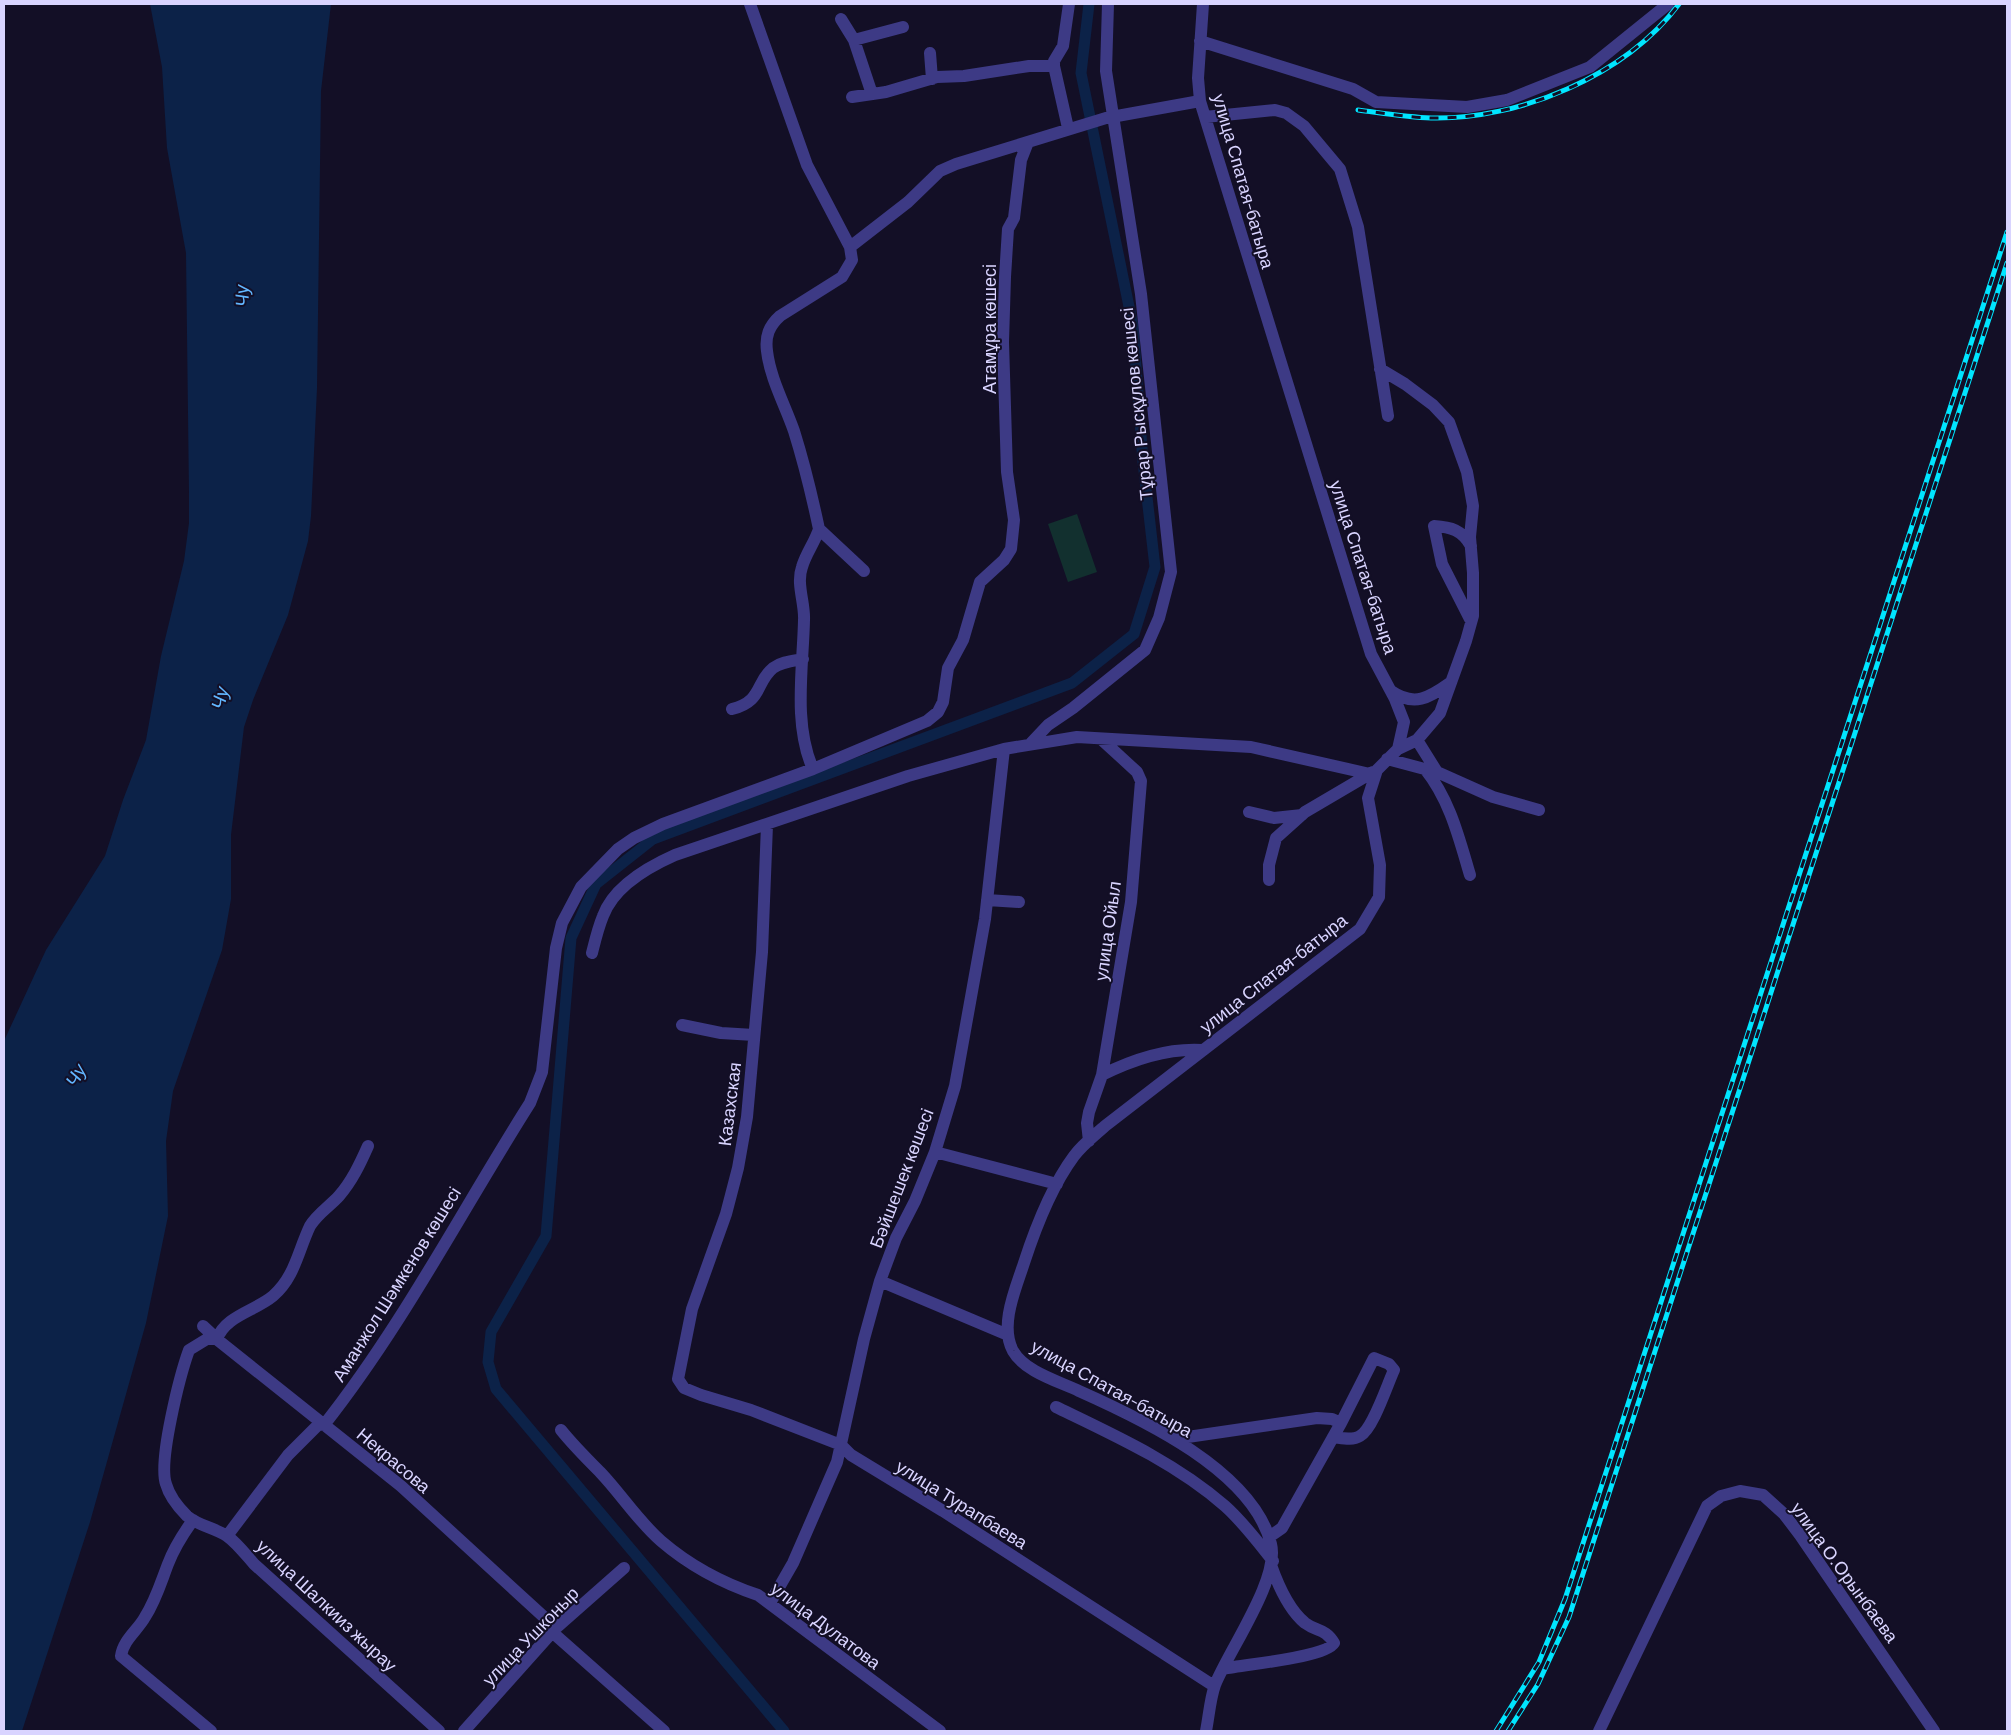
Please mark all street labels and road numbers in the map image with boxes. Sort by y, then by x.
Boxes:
street label: улица Спатая-батыра [1208,91,1280,272]
street label: Атамұра көшесі [978,264,1000,394]
street label: Тұрар Рысқұлов көшесі [1115,307,1157,501]
street label: улица Спатая-батыра [1326,478,1403,657]
street label: улица Ойыл [1089,880,1125,982]
street label: улица Спатая-батыра [1195,908,1352,1037]
street label: Казахская [713,1061,745,1147]
street label: Бәйшешек көшесі [864,1105,938,1251]
street label: Аманжол Шәмкенов көшесі [327,1183,465,1385]
street label: улица Спатая-батыра [1027,1334,1197,1442]
street label: Некрасова [353,1423,436,1498]
street label: улица Турапбаева [892,1455,1033,1554]
street label: улица О.Орынбаева [1787,1497,1904,1647]
street label: улица Шалкииз жырау [252,1534,402,1676]
street label: улица Дулатова [767,1577,886,1674]
street label: улица Ушконыр [477,1582,583,1690]

